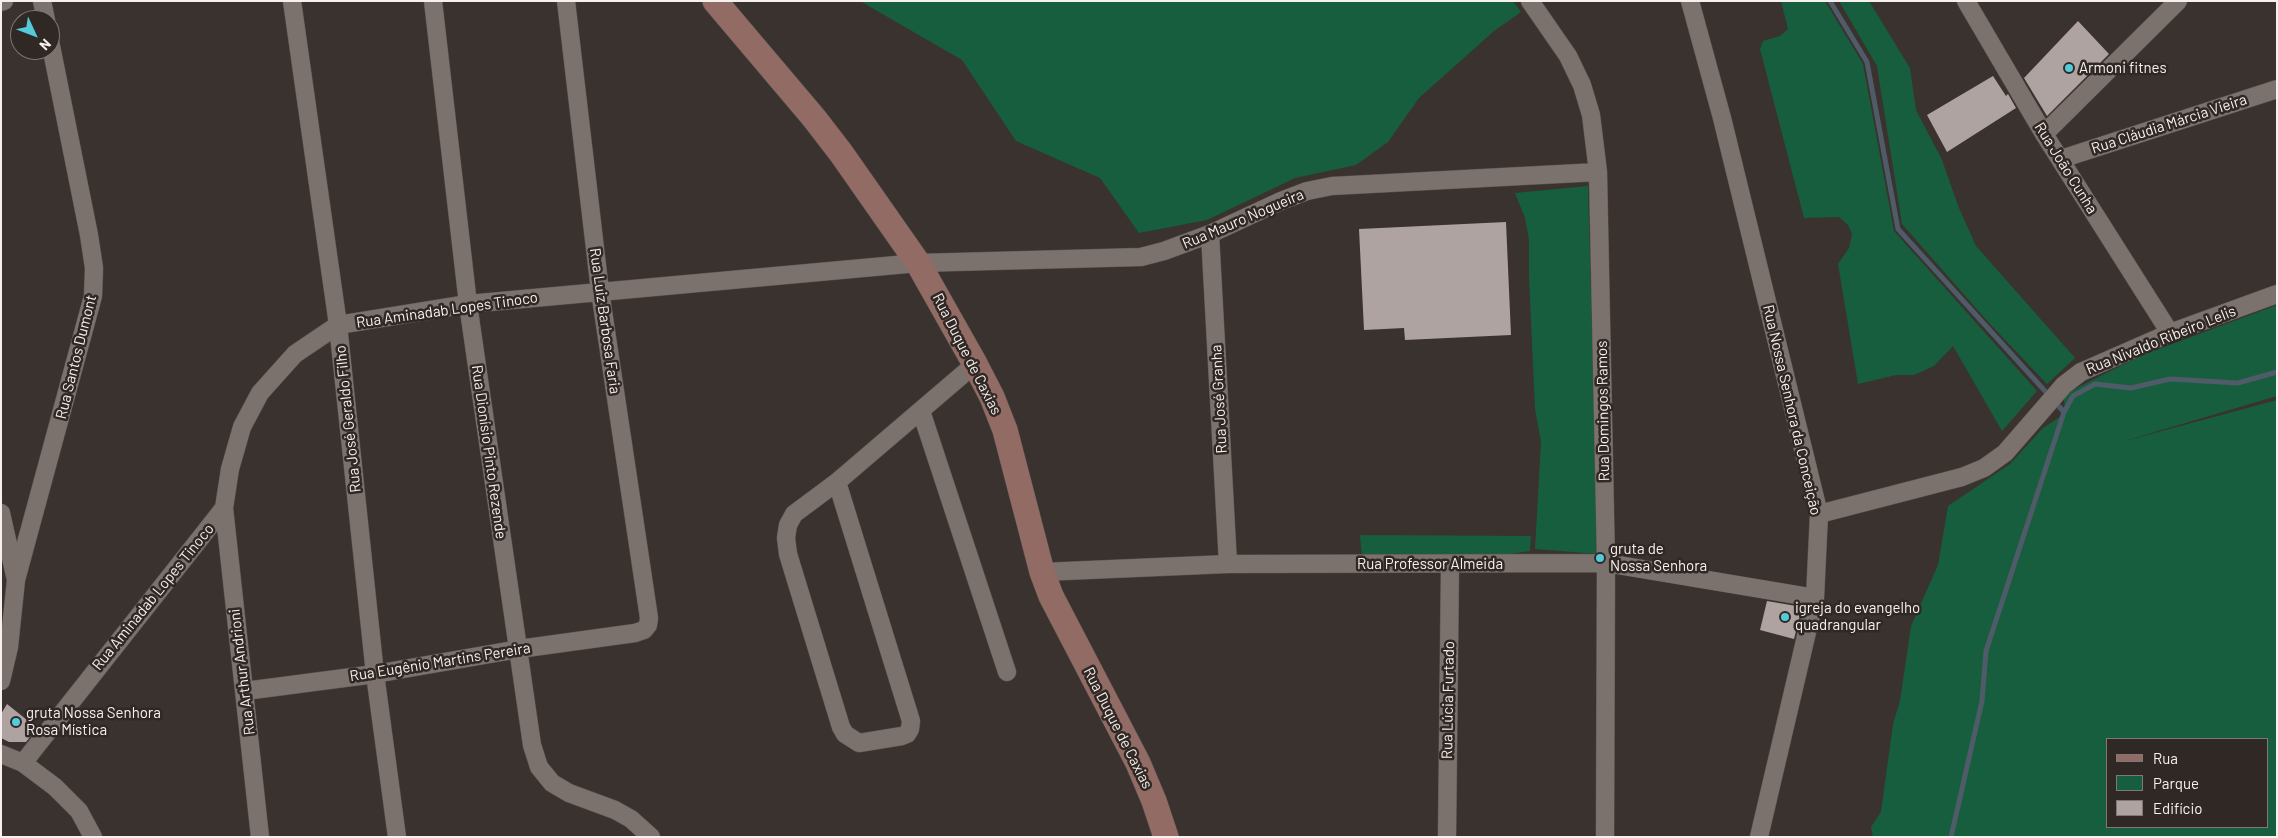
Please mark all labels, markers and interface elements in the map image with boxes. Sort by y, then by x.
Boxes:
north arrow [10,10,60,60]
text: N [36,36,55,54]
place label: Armoni fitnes [2079,59,2167,77]
marker: Armoni fitnes [2063,62,2075,74]
street label: Rua Cláudia Márcia Vieira [2089,90,2249,158]
street label: Rua João Cunha [2031,119,2101,217]
street label: Rua Mauro Nogueira [1180,185,1306,253]
street label: Rua Luiz Barbosa Faria [586,247,624,395]
street label: Rua Aminadab Lopes Tinoco [355,288,539,332]
street label: Rua Duque de Caxias [929,290,1005,418]
street label: Rua Santos Dumont [52,293,100,421]
street label: Rua Nivaldo Ribeiro Lelis [2084,302,2238,378]
street label: Rua Nossa Senhora da Conceição [1759,303,1825,517]
street label: Rua Domingos Ramos [1593,341,1613,481]
street label: Rua José Geraldo Filho [331,344,365,494]
street label: Rua José Granha [1207,344,1231,454]
street label: Rua Dionísio Pinto Rezende [468,364,510,540]
street label: Rua Aminadab Lopes Tinoco [88,520,218,674]
place label: gruta de Nossa Senhora [1610,540,1707,575]
marker: gruta de Nossa Senhora [1594,552,1606,564]
street label: Rua Professor Almeida [1357,555,1503,573]
place label: igreja do evangelho quadrangular [1795,599,1920,634]
street label: Rua Arthur Andrioni [225,608,259,736]
marker: igreja do evangelho quadrangular [1779,611,1791,623]
street label: Rua Eugênio Martins Pereira [348,639,532,685]
street label: Rua Lúcia Furtado [1438,641,1458,759]
street label: Rua Duque de Caxias [1080,664,1156,792]
place label: gruta Nossa Senhora Rosa Mística [26,704,161,739]
marker: gruta Nossa Senhora Rosa Mística [10,716,22,728]
legend [2106,738,2268,828]
text: Rua [2153,749,2178,767]
text: Parque [2153,774,2199,792]
text: Edifício [2153,799,2202,817]

